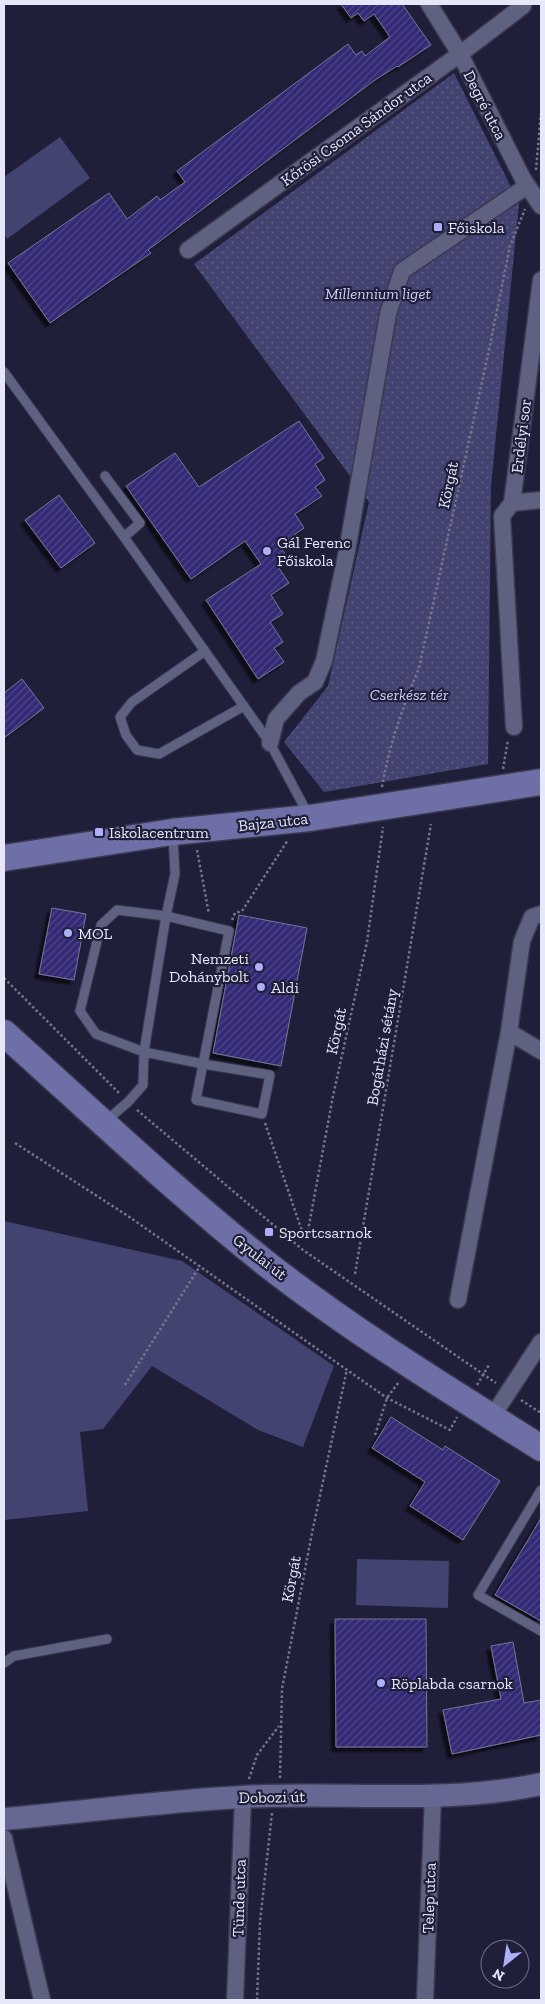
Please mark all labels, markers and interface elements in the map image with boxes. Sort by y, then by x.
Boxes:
street label: Degré utca [459,67,511,143]
street label: Kőrösi Csoma Sándor utca [277,68,435,190]
place label: Főiskola [448,218,505,237]
marker: Főiskola [432,221,444,233]
park label: Millennium liget [325,284,431,303]
street label: Erdélyi sor [507,397,535,474]
street label: Körgát [434,460,462,510]
place label: Gál Ferenc Főiskola [277,533,351,570]
marker: Gál Ferenc Főiskola [261,545,273,557]
park label: Cserkész tér [370,685,449,704]
street label: Bajza utca [237,809,309,835]
place label: Iskolacentrum [109,823,209,842]
marker: Iskolacentrum [93,826,105,838]
place label: MOL [78,924,112,943]
marker: MOL [62,927,74,939]
place label: Nemzeti Dohánybolt [169,949,250,986]
marker: Nemzeti Dohánybolt [253,961,265,973]
place label: Aldi [271,978,299,997]
marker: Aldi [255,981,267,993]
street label: Bogárházi sétány [362,986,402,1107]
street label: Körgát [322,1006,350,1056]
place label: Sportcsarnok [279,1223,372,1242]
marker: Sportcsarnok [263,1226,275,1238]
street label: Gyulai út [229,1230,291,1284]
street label: Körgát [277,1554,305,1604]
place label: Röplabda csarnok [391,1674,514,1693]
marker: Röplabda csarnok [375,1677,387,1689]
street label: Dobozi út [238,1787,306,1807]
street label: Tünde utca [228,1858,250,1937]
street label: Telep utca [418,1862,440,1934]
north arrow [480,1939,530,1989]
text: N [490,1965,508,1985]

